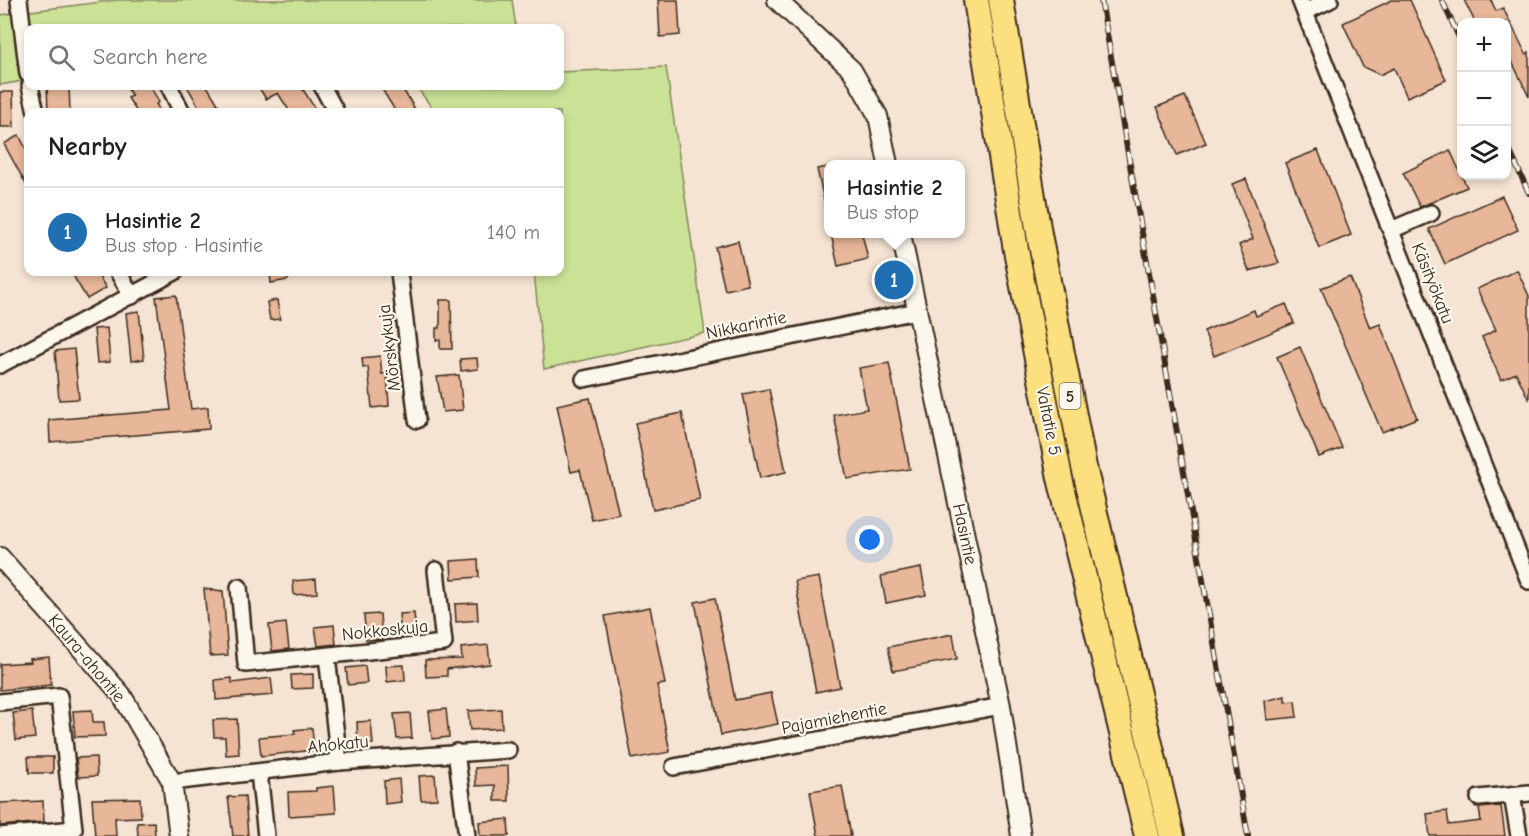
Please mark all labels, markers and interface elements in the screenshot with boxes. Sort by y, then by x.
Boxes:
map controls [1457,18,1511,180]
button: + [1457,18,1511,72]
search box [24,24,564,90]
icon: search [45,41,78,74]
text: Search here [93,44,208,70]
button: − [1457,72,1511,126]
button: layers [1457,126,1511,180]
text: Nearby [48,132,127,162]
popup [824,160,965,238]
text: Hasintie 2 [847,175,942,201]
text: Bus stop [847,201,919,224]
text: Hasintie 2 [105,208,201,234]
text: 1 [64,221,71,244]
text: 140 m [487,221,540,244]
text: Bus stop · Hasintie [105,234,263,257]
street label: Käsityökatu [1407,240,1458,327]
pin: 1 [874,258,914,302]
street label: Mörskykuja [374,303,405,393]
street label: Nikkarintie [704,307,788,344]
road number: 5 [1060,383,1080,409]
street label: Valtatie 5 [1032,385,1065,457]
street label: Hasintie [948,502,981,567]
your location [855,525,884,554]
street label: Kaura-ahontie [44,610,130,707]
street label: Nokkoskuja [341,616,429,645]
street label: Pajamiehentie [780,698,889,739]
street label: Ahokatu [306,731,370,758]

